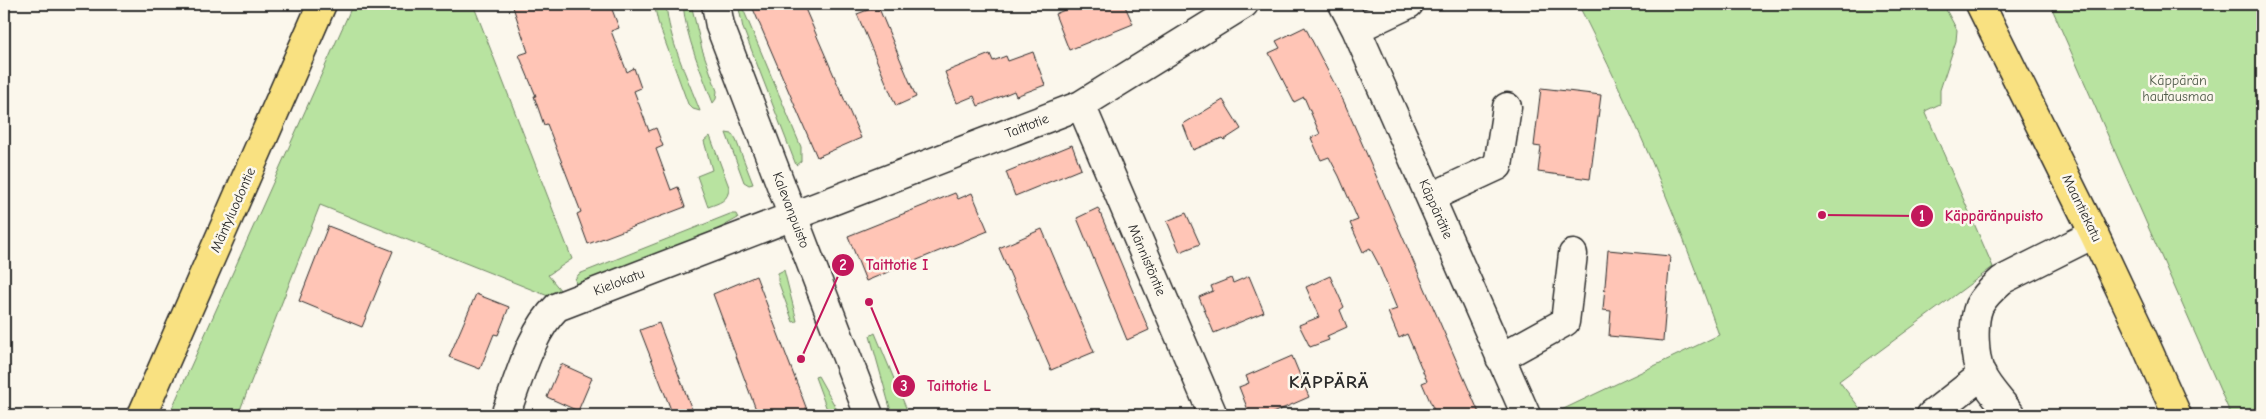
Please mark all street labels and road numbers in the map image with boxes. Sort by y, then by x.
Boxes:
street label: Taittotie [1003,110,1051,142]
street label: Mäntyluodontie [207,165,259,255]
street label: Kalevanpuisto [769,169,813,251]
street label: Maantiekatu [2058,171,2106,245]
street label: Käppärätie [1415,176,1457,242]
street label: Männistöntie [1124,222,1170,298]
street label: Kielokatu [591,265,647,299]

